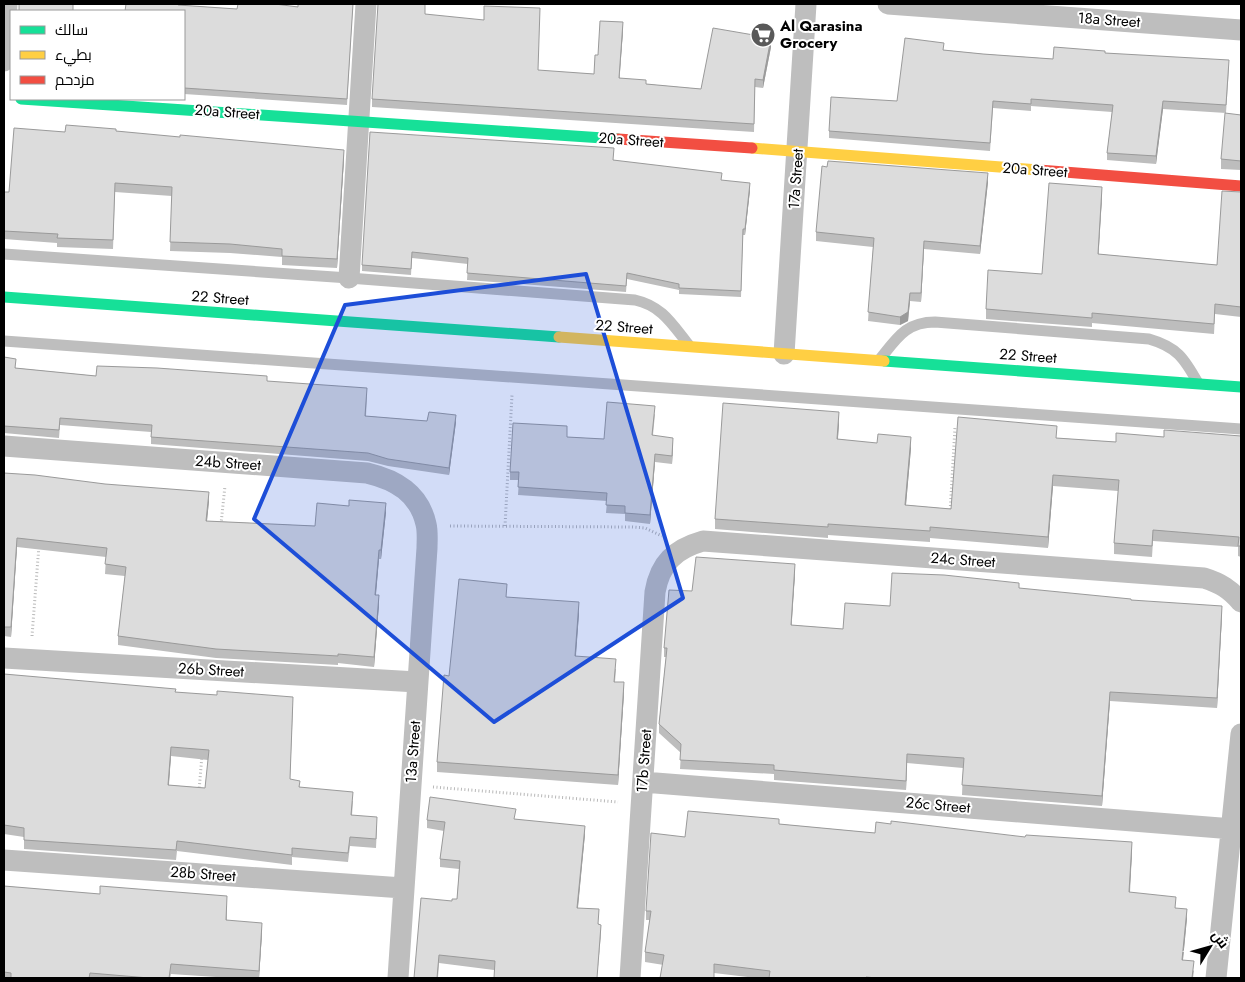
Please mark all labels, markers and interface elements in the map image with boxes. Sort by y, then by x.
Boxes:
street label: 18a Street [1077,7,1141,33]
legend [10,10,185,100]
place label: Al Qarasina Grocery [779,15,863,54]
text: سالك [55,19,88,41]
supermarket icon: Al Qarasina Grocery [750,22,776,48]
text: بطيء [55,44,92,67]
text: مزدحم [55,69,95,91]
street label: 20a Street [194,99,261,125]
street label: 20a Street [598,127,665,153]
street label: 17a Street [783,148,809,210]
street label: 20a Street [1002,157,1069,183]
street label: 22 Street [191,285,250,311]
street label: 22 Street [595,314,654,340]
street label: 22 Street [999,343,1058,369]
street label: 24b Street [194,450,262,476]
street label: 24c Street [930,547,996,573]
street label: 26b Street [177,657,245,683]
street label: 13a Street [400,720,426,784]
street label: 17b Street [631,728,657,793]
street label: 26c Street [905,791,972,819]
street label: 28b Street [170,861,237,887]
north arrow [1185,922,1235,972]
text: ش [1207,926,1234,952]

